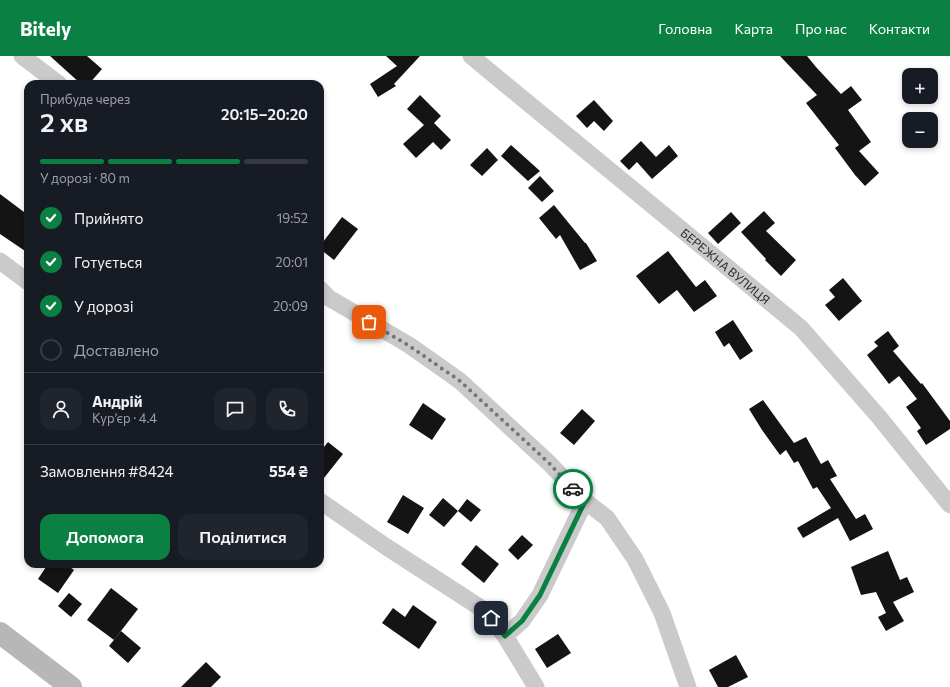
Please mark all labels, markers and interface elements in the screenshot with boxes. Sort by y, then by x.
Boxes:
text: Bitely [20,17,71,40]
text: Головна [658,20,712,37]
text: Карта [734,20,773,37]
text: Про нас [795,20,847,37]
text: Контакти [869,20,930,37]
map controls [902,68,938,148]
button: + [902,68,938,104]
text: Прибуде через [40,91,130,107]
text: 20:15–20:20 [221,105,308,123]
text: 2 хв [40,106,88,137]
button: − [902,112,938,148]
text: У дорозі · 80 m [40,170,130,186]
icon: check [40,207,62,229]
text: Прийнято [74,209,144,227]
text: 19:52 [277,210,308,226]
street label: БЕРЕЖНА ВУЛИЦЯ [678,225,773,307]
icon: check [40,251,62,273]
text: Готується [74,253,142,271]
text: 20:01 [275,254,308,270]
icon: check [40,295,62,317]
text: У дорозі [74,297,134,315]
text: 20:09 [273,298,308,314]
pin [352,305,386,339]
icon: bag [358,311,380,333]
text: Доставлено [74,341,159,359]
button: person [40,388,82,430]
button: chat [214,388,256,430]
button: phone [266,388,308,430]
text: Андрій [92,392,142,410]
text: Кур’єр · 4.4 [92,410,157,426]
text: Замовлення #8424 [40,462,174,480]
text: 554 ₴ [269,462,308,480]
courier [553,469,593,509]
icon: car [562,478,584,500]
button: Допомога [40,514,170,560]
button: Поділитися [178,514,308,560]
pin [474,601,508,635]
icon: home [480,607,502,629]

